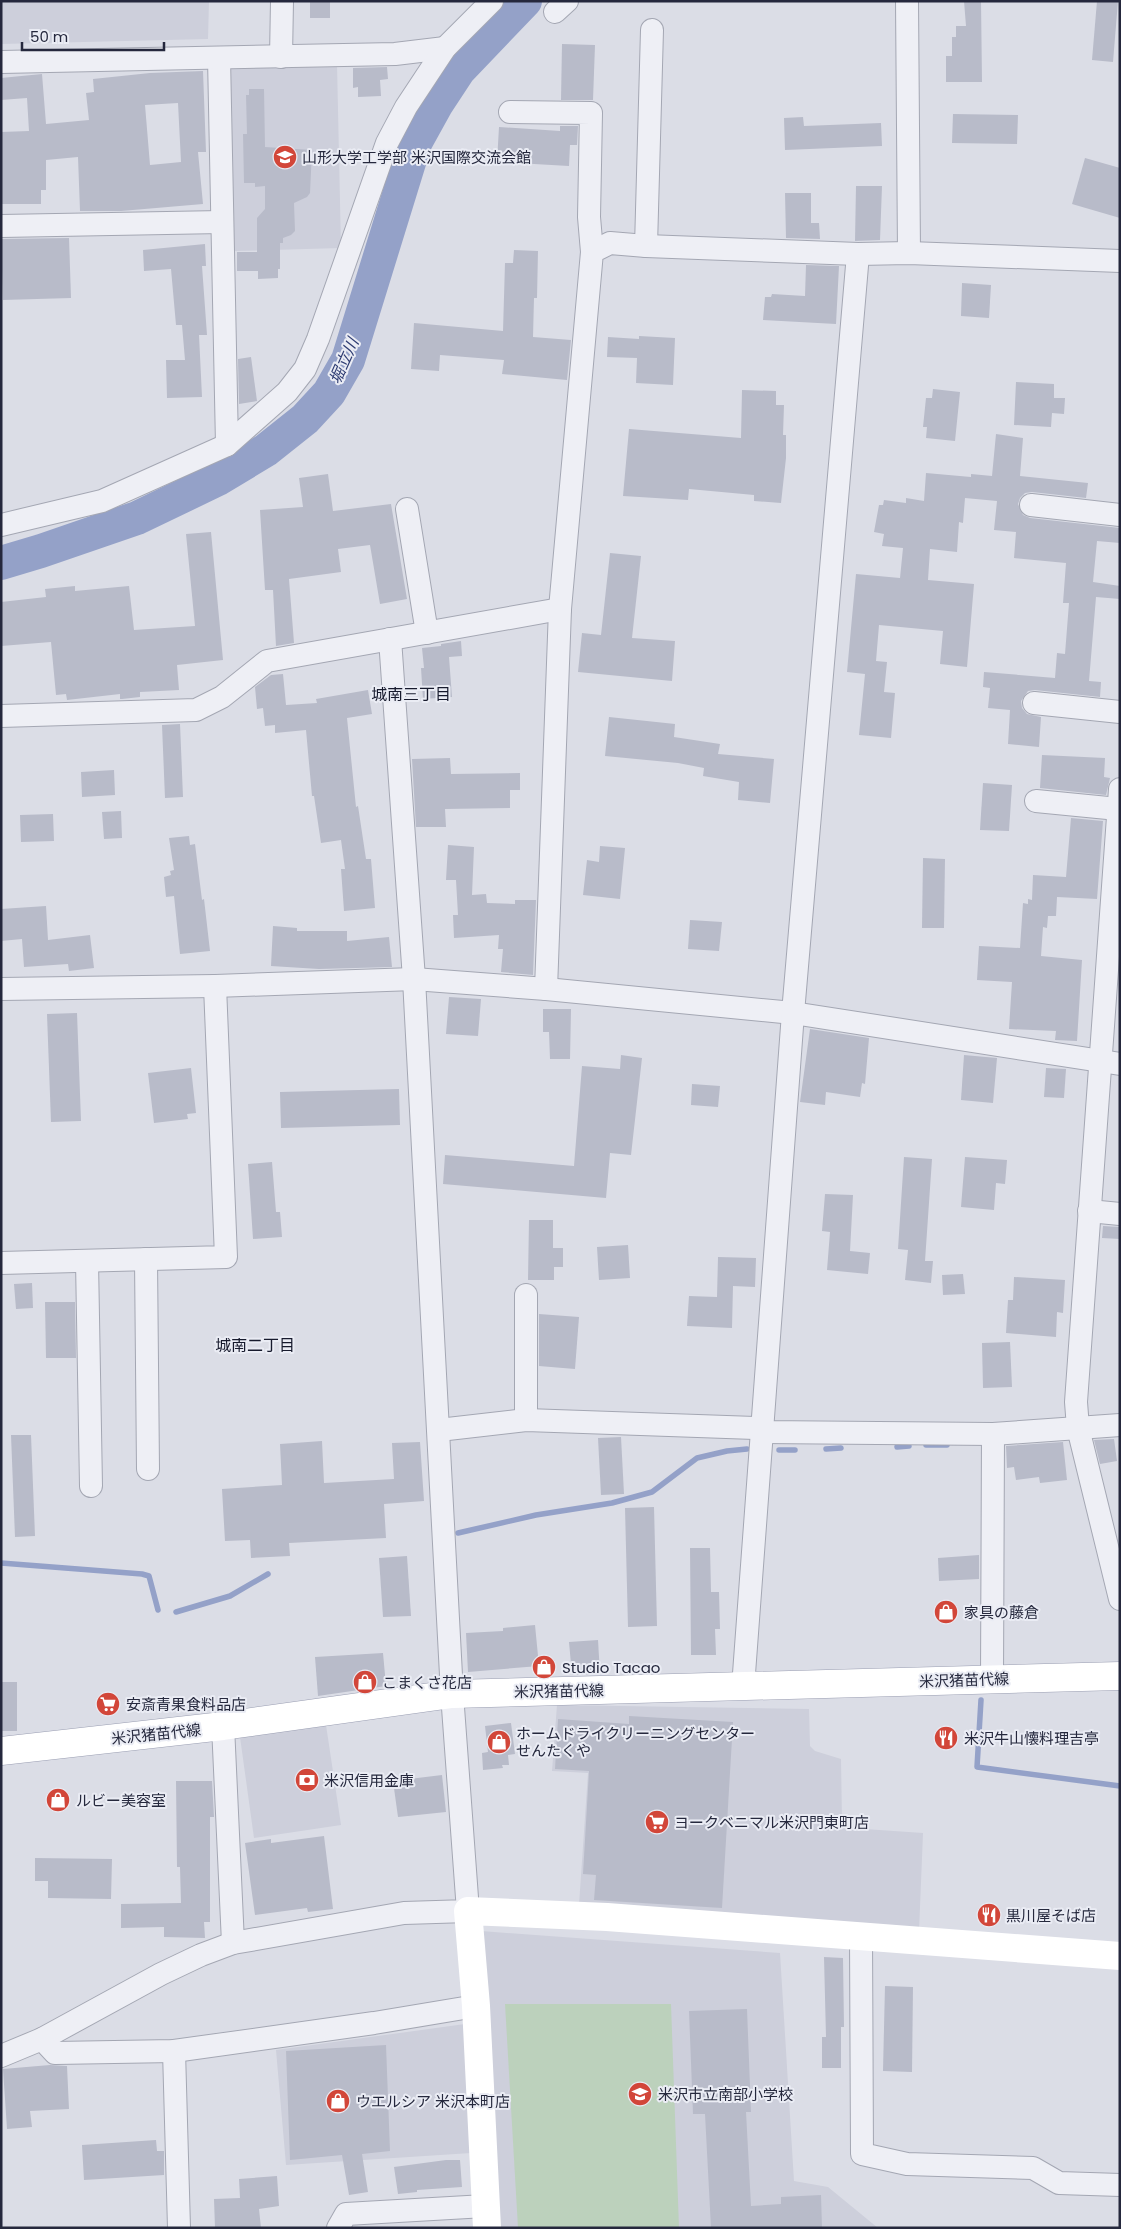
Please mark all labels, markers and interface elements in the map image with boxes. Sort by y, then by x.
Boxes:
scale bar [22,20,165,52]
text: 50 m [30,26,68,47]
school or university icon: 山形大学工学部 米沢国際交流会館 [272,144,298,170]
place label: 山形大学工学部 米沢国際交流会館 [302,147,531,168]
water label: 堀立川 [324,333,365,388]
district label: 城南三丁目 [371,683,451,706]
district label: 城南二丁目 [215,1334,295,1357]
shop icon: 家具の藤倉 [933,1599,959,1625]
place label: 家具の藤倉 [964,1602,1039,1623]
shop icon: Studio Tacao [531,1654,557,1680]
place label: Studio Tacao [562,1657,660,1678]
street label: 米沢猪苗代線 [919,1668,1009,1692]
shop icon: こまくさ花店 [352,1669,378,1695]
place label: こまくさ花店 [382,1672,472,1693]
street label: 米沢猪苗代線 [514,1680,604,1702]
supermarket icon: 安斎青果食料品店 [95,1691,121,1717]
place label: 安斎青果食料品店 [126,1694,246,1715]
street label: 米沢猪苗代線 [110,1719,202,1749]
place label: ホームドライクリーニングセンター せんたくや [516,1723,755,1761]
restaurant icon: 米沢牛山懐料理吉亭 [933,1725,959,1751]
place label: 米沢牛山懐料理吉亭 [964,1728,1099,1749]
shop icon: ホームドライクリーニングセンター せんたくや [486,1729,512,1755]
bank icon: 米沢信用金庫 [294,1767,320,1793]
place label: 米沢信用金庫 [324,1770,414,1791]
shop icon: ルビー美容室 [45,1787,71,1813]
place label: ルビー美容室 [76,1790,166,1811]
supermarket icon: ヨークベニマル米沢門東町店 [644,1809,670,1835]
place label: ヨークベニマル米沢門東町店 [674,1812,869,1833]
restaurant icon: 黒川屋そば店 [976,1902,1002,1928]
place label: 黒川屋そば店 [1006,1905,1096,1926]
school or university icon: 米沢市立南部小学校 [627,2081,653,2107]
place label: 米沢市立南部小学校 [658,2084,793,2105]
shop icon: ウエルシア 米沢本町店 [325,2088,351,2114]
place label: ウエルシア 米沢本町店 [356,2091,510,2112]

